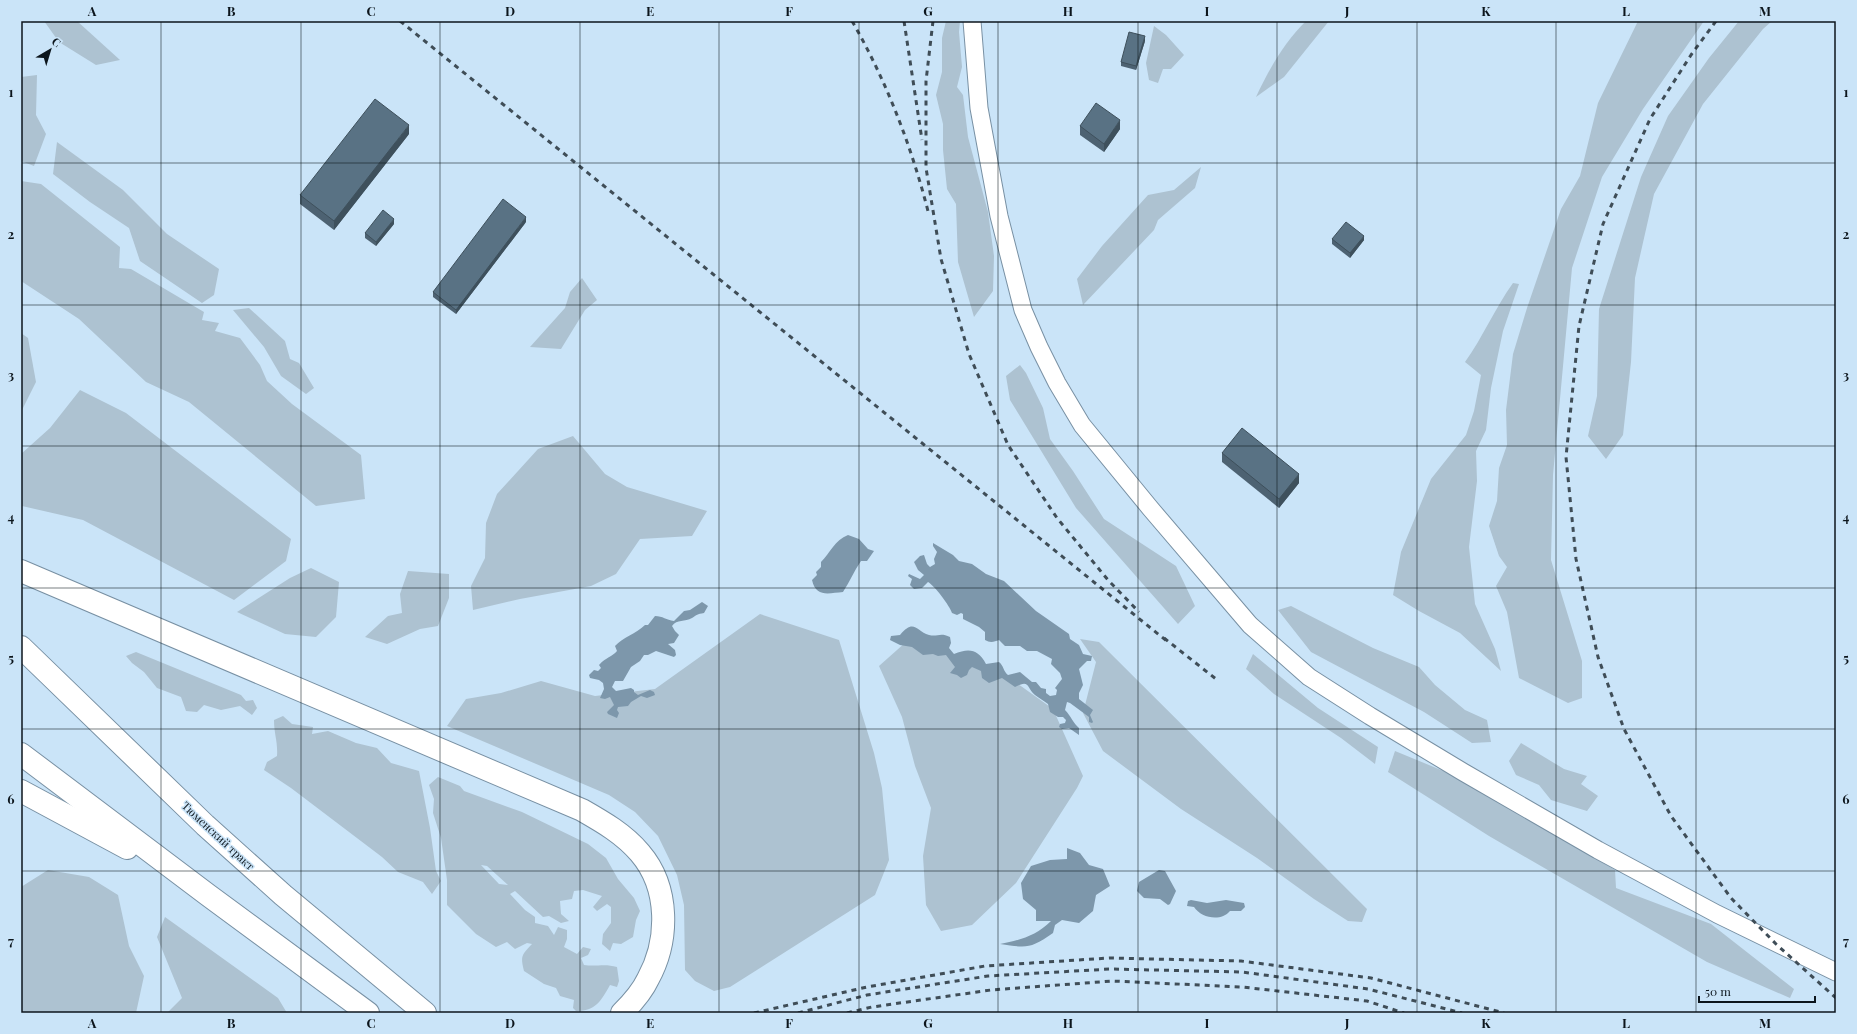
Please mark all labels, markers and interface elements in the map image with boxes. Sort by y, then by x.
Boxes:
text: A [87,2,97,19]
text: B [227,2,236,19]
text: C [366,2,376,19]
text: D [505,2,515,19]
text: E [646,2,654,19]
text: F [785,2,793,19]
text: G [923,2,933,19]
text: H [1063,2,1073,19]
text: I [1205,2,1210,19]
text: J [1344,2,1350,19]
text: K [1481,2,1491,19]
text: L [1622,2,1630,19]
text: M [1759,2,1771,19]
north arrow [30,30,70,70]
text: С [49,33,64,50]
text: 1 [9,83,14,100]
text: 1 [1844,83,1849,100]
text: 2 [8,225,15,242]
text: 2 [1843,225,1850,242]
text: 3 [8,366,14,383]
text: 3 [1843,366,1849,383]
text: 4 [8,508,15,525]
text: 4 [1843,508,1850,525]
text: 5 [8,649,14,666]
text: 5 [1843,649,1849,666]
text: 6 [7,790,15,807]
text: 6 [1842,790,1850,807]
street label: Тюменский тракт [179,798,258,873]
text: 7 [8,932,14,949]
text: 7 [1843,932,1849,949]
scale bar [1699,978,1815,1004]
text: 50 m [1705,983,1731,999]
text: A [87,1014,97,1031]
text: B [227,1014,236,1031]
text: C [366,1014,376,1031]
text: D [505,1014,515,1031]
text: E [646,1014,654,1031]
text: F [785,1014,793,1031]
text: G [923,1014,933,1031]
text: H [1063,1014,1073,1031]
text: I [1205,1014,1210,1031]
text: J [1344,1014,1350,1031]
text: K [1481,1014,1491,1031]
text: L [1622,1014,1630,1031]
text: M [1759,1014,1771,1031]

